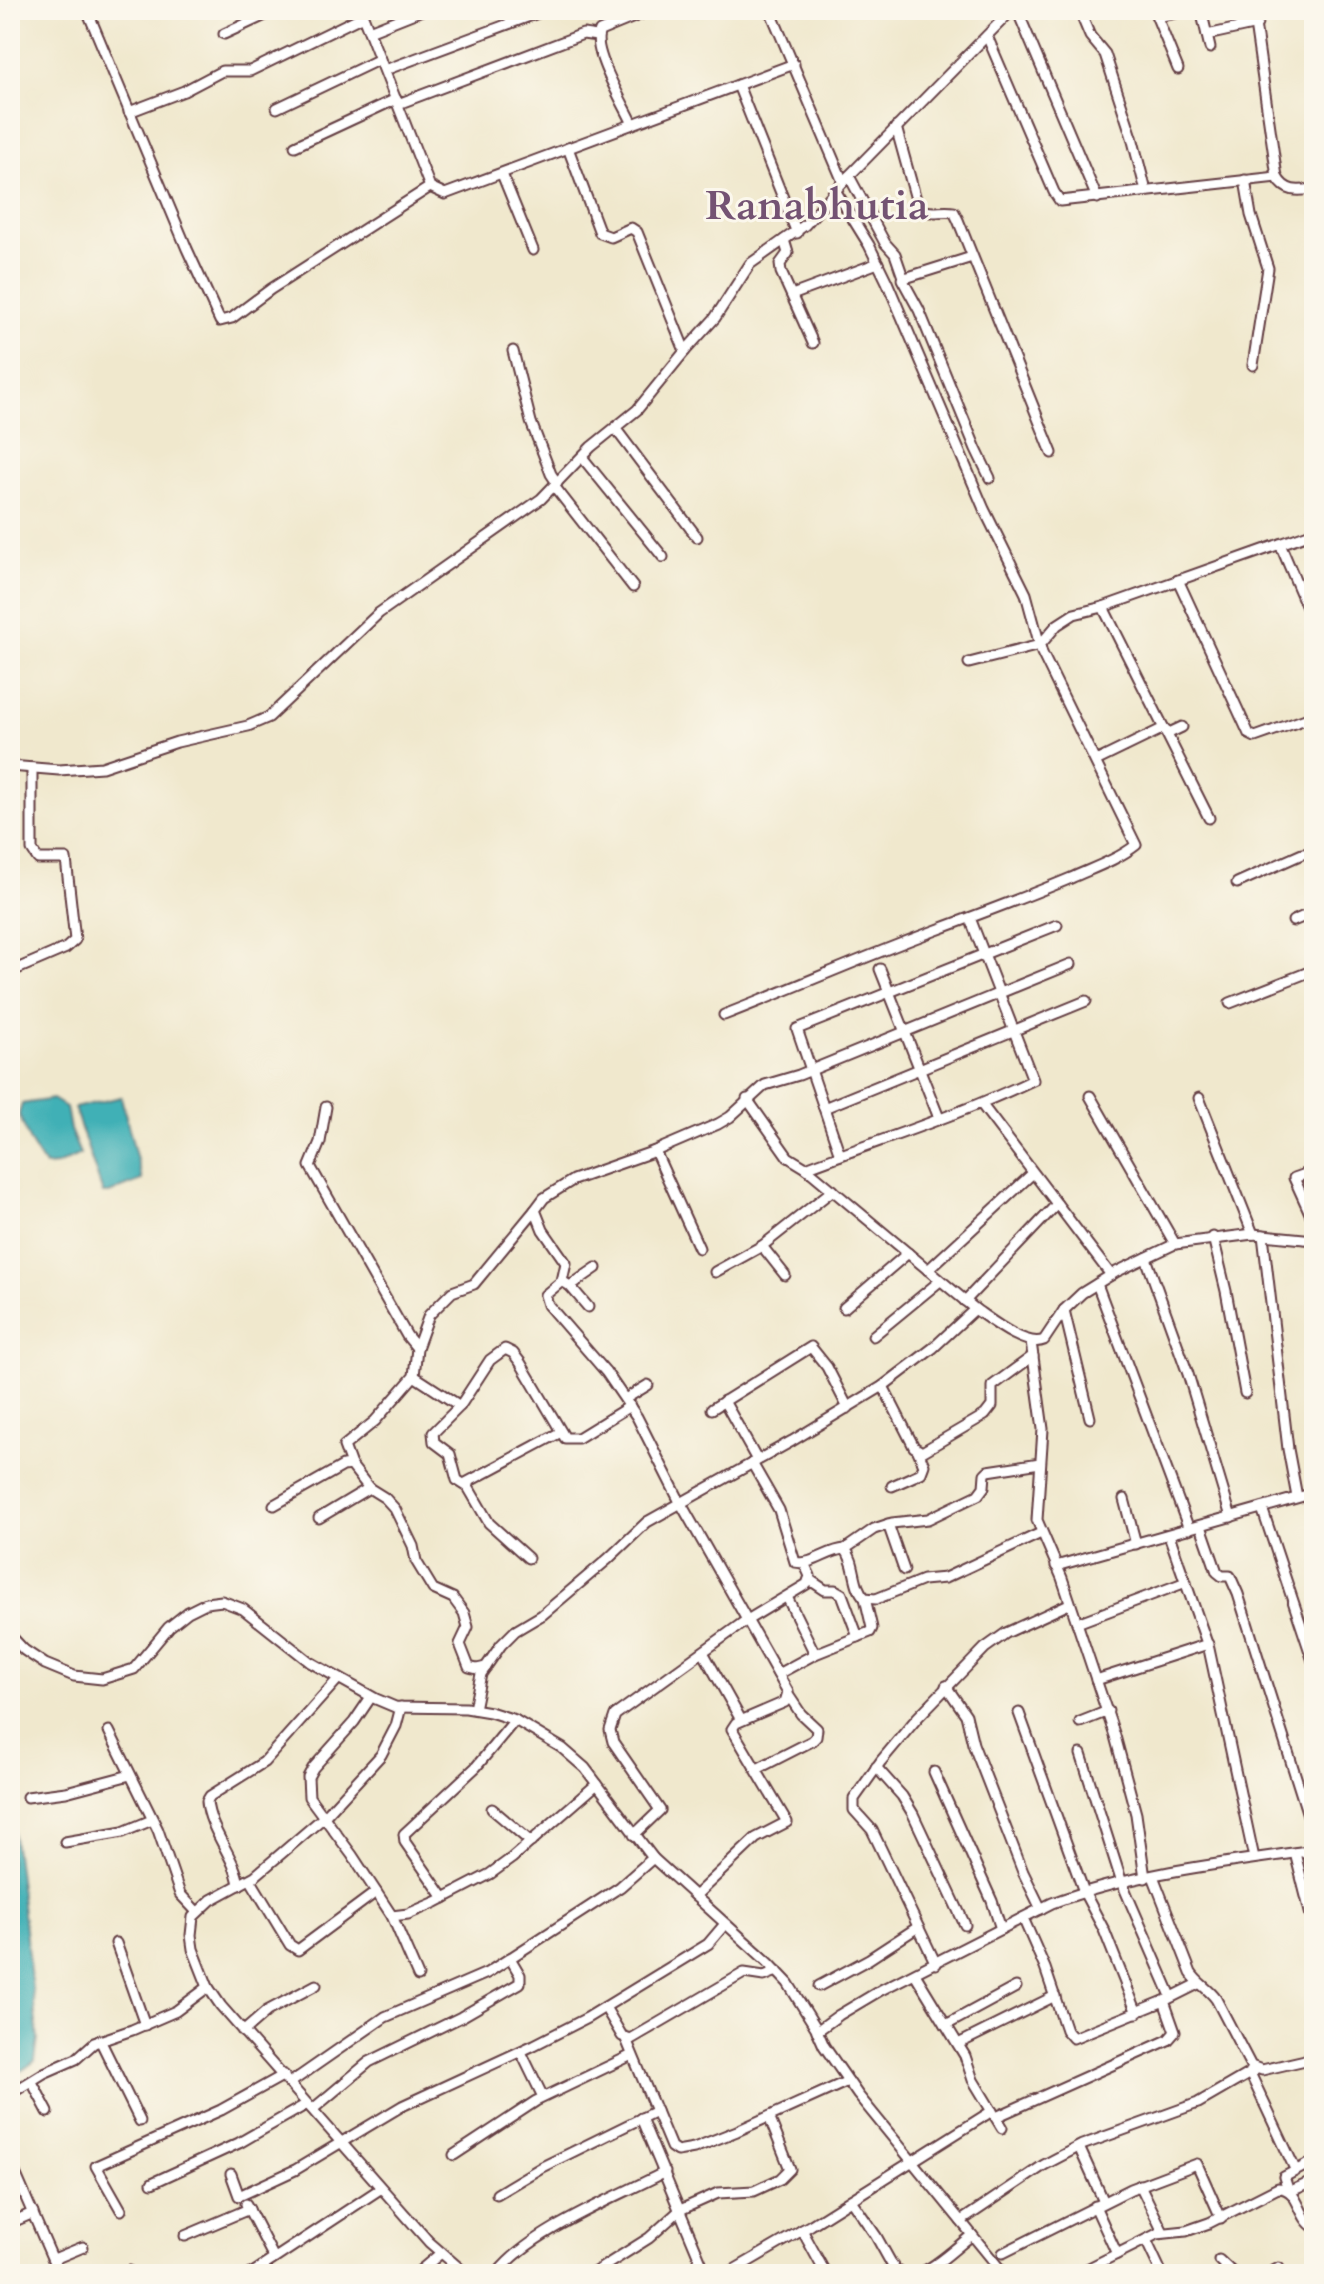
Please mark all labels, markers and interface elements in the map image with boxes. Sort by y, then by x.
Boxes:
district label: Ranabhutia [705,177,929,234]

